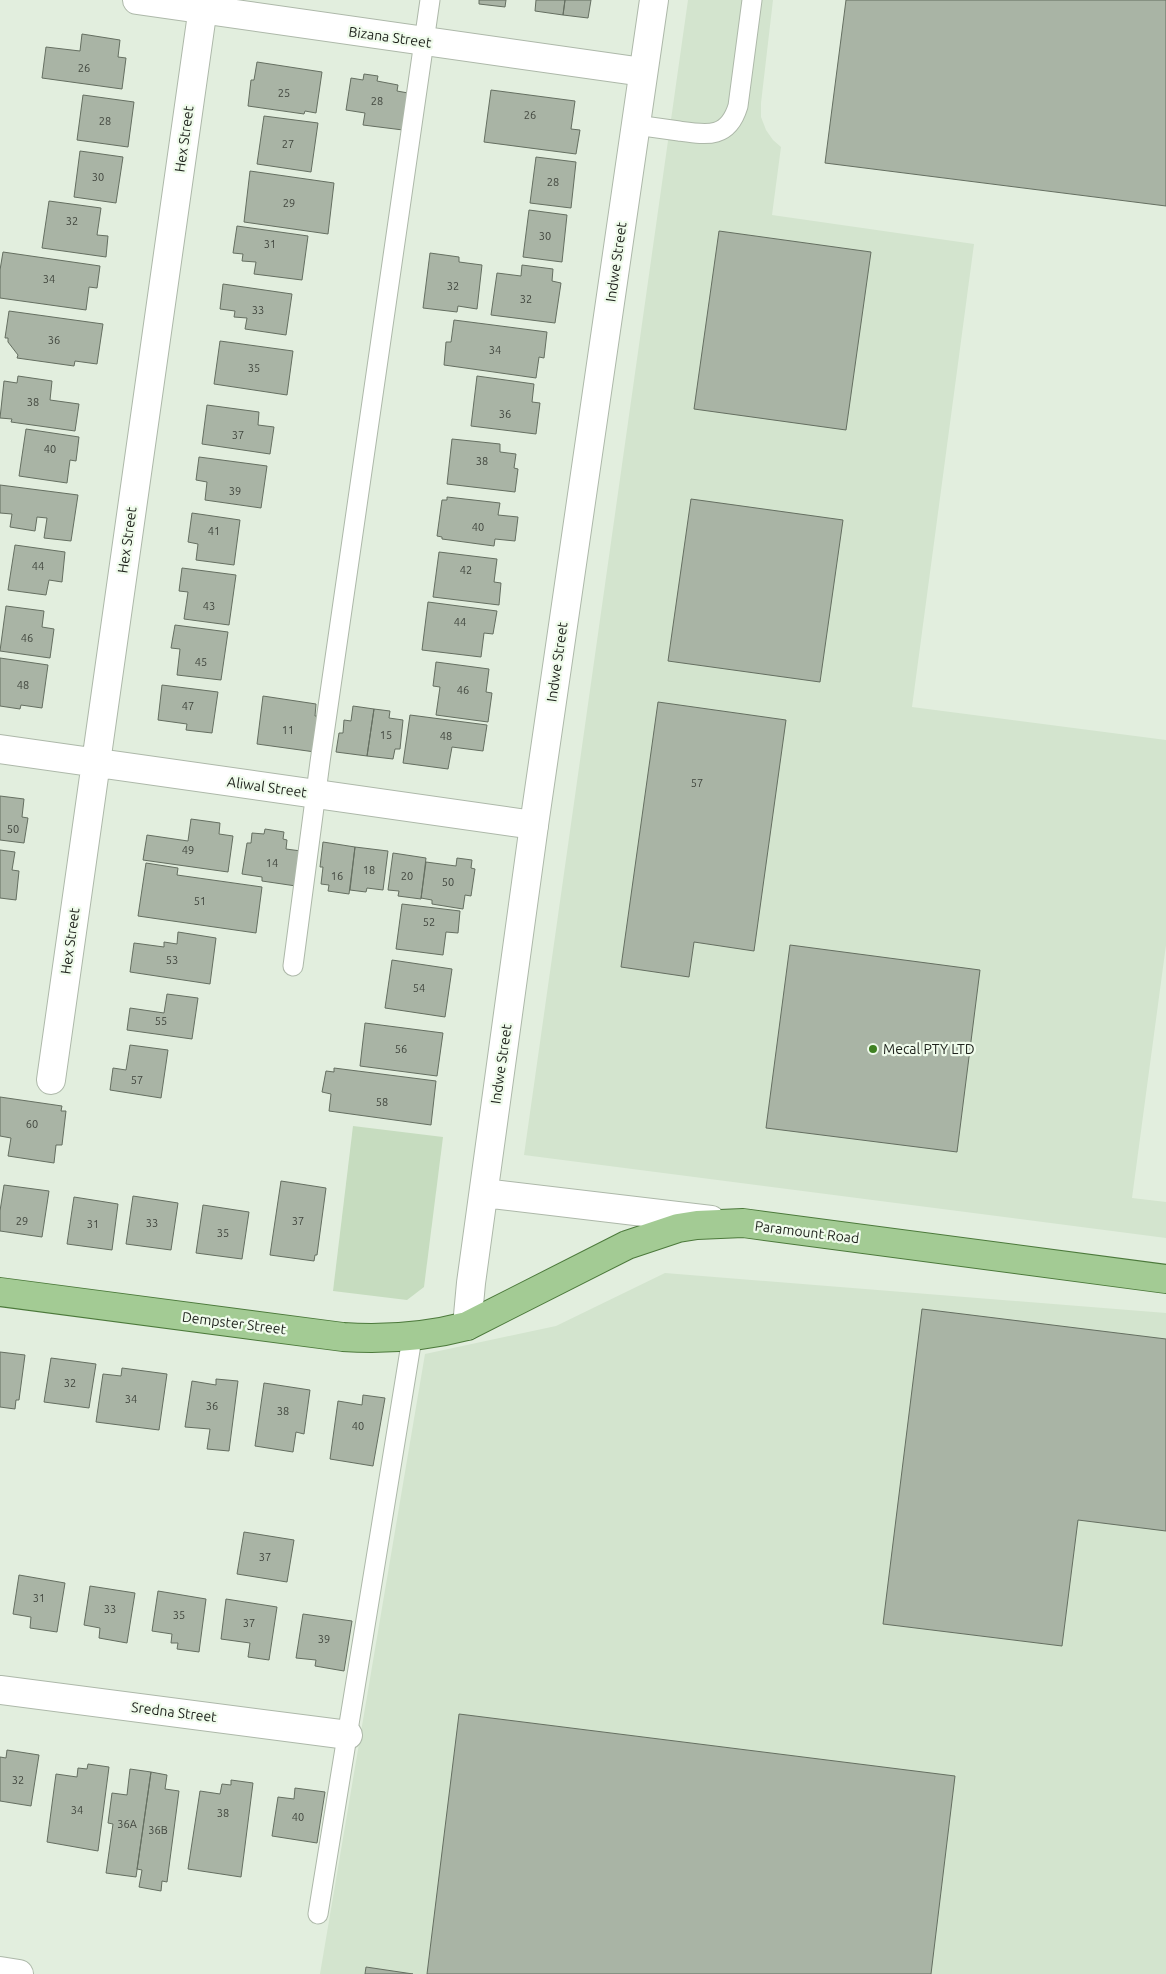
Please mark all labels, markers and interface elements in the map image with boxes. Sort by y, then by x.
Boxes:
street label: Bizana Street [348,23,433,51]
house number: 26 [78,62,90,74]
house number: 25 [278,87,290,99]
house number: 28 [371,95,383,107]
street label: Hex Street [171,104,197,173]
house number: 26 [524,109,536,121]
house number: 28 [99,115,111,127]
house number: 27 [282,138,294,150]
house number: 30 [92,171,104,183]
house number: 28 [547,176,559,188]
house number: 29 [283,197,295,209]
house number: 32 [66,215,78,227]
street label: Indwe Street [602,220,630,303]
house number: 30 [539,230,551,242]
house number: 31 [264,238,276,250]
house number: 34 [43,273,55,285]
house number: 32 [447,280,459,292]
house number: 32 [520,293,532,305]
house number: 33 [252,304,264,316]
house number: 36 [48,334,60,346]
house number: 34 [489,344,501,356]
house number: 35 [248,362,260,374]
house number: 38 [27,396,39,408]
house number: 36 [499,408,511,420]
house number: 37 [232,429,244,441]
house number: 40 [44,443,56,455]
house number: 38 [476,455,488,467]
house number: 39 [229,485,241,497]
street label: Hex Street [114,505,140,574]
house number: 40 [472,521,484,533]
house number: 41 [208,525,220,537]
house number: 44 [32,560,44,572]
house number: 42 [460,564,472,576]
house number: 43 [203,600,215,612]
house number: 44 [454,616,466,628]
street label: Indwe Street [543,620,571,703]
house number: 46 [21,632,33,644]
house number: 45 [195,656,207,668]
house number: 48 [17,679,29,691]
house number: 46 [457,684,469,696]
house number: 47 [182,700,194,712]
house number: 11 [282,724,294,736]
house number: 15 [380,729,392,741]
house number: 48 [440,730,452,742]
street label: Aliwal Street [226,773,308,801]
house number: 57 [691,777,703,789]
house number: 50 [7,823,19,835]
house number: 49 [182,844,194,856]
house number: 14 [266,857,278,869]
house number: 18 [363,864,375,876]
house number: 16 [331,870,343,882]
house number: 20 [401,870,413,882]
house number: 50 [442,876,454,888]
house number: 51 [194,895,206,907]
street label: Hex Street [57,906,83,975]
house number: 52 [423,916,435,928]
house number: 53 [166,954,178,966]
house number: 54 [413,982,425,994]
house number: 55 [155,1015,167,1027]
street label: Indwe Street [487,1022,515,1105]
place label: Mecal PTY LTD [883,1041,975,1057]
house number: 56 [395,1043,407,1055]
marker: Mecal PTY LTD [867,1043,879,1055]
house number: 57 [131,1074,143,1086]
house number: 58 [376,1096,388,1108]
house number: 60 [26,1118,38,1130]
house number: 29 [16,1215,28,1227]
house number: 37 [292,1215,304,1227]
house number: 33 [146,1217,158,1229]
house number: 31 [87,1218,99,1230]
street label: Paramount Road [754,1218,860,1246]
house number: 35 [217,1227,229,1239]
street label: Dempster Street [181,1309,287,1337]
house number: 32 [64,1377,76,1389]
house number: 34 [125,1393,137,1405]
house number: 36 [206,1400,218,1412]
house number: 38 [277,1405,289,1417]
house number: 40 [352,1420,364,1432]
house number: 37 [259,1551,271,1563]
house number: 31 [33,1592,45,1604]
house number: 33 [104,1603,116,1615]
house number: 35 [173,1609,185,1621]
house number: 37 [243,1617,255,1629]
house number: 39 [318,1633,330,1645]
street label: Sredna Street [130,1699,218,1725]
house number: 32 [12,1774,24,1786]
house number: 34 [71,1804,83,1816]
house number: 38 [217,1807,229,1819]
house number: 40 [292,1811,304,1823]
house number: 36A [117,1818,138,1830]
house number: 36B [148,1824,168,1836]

